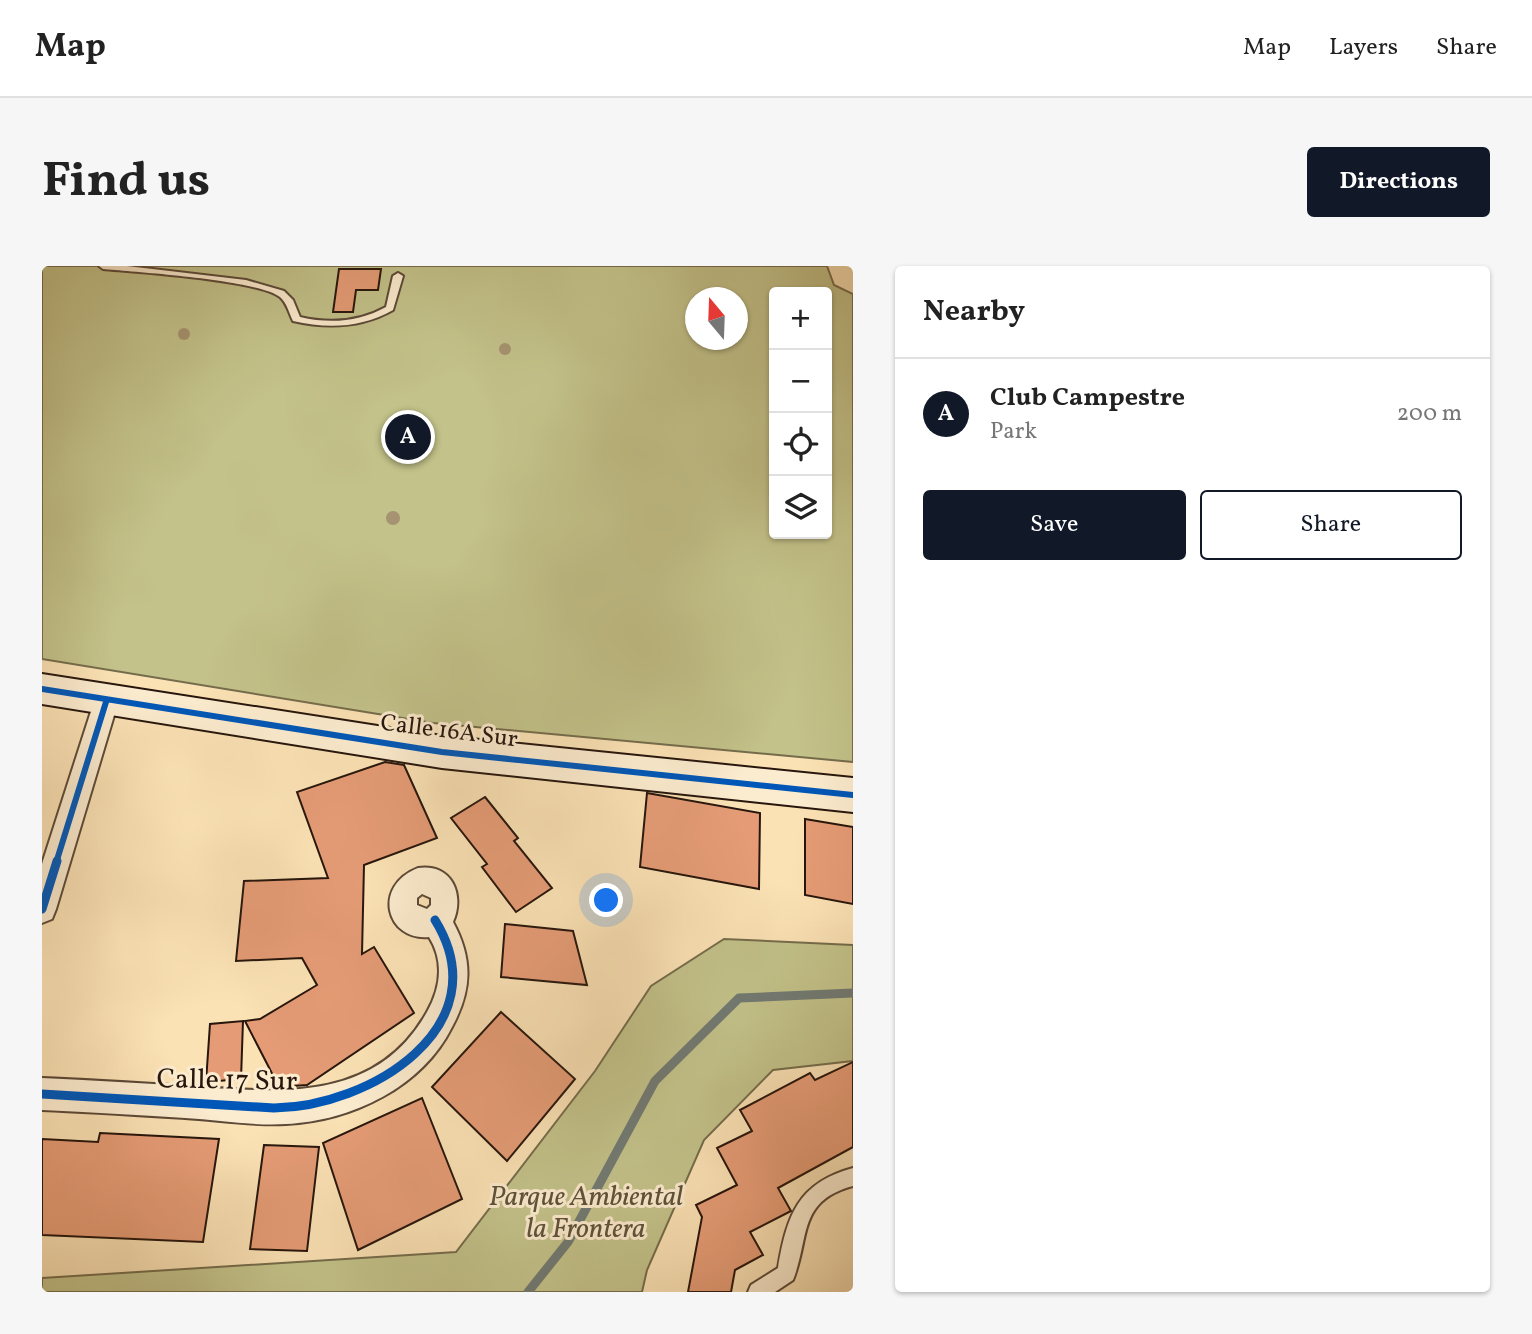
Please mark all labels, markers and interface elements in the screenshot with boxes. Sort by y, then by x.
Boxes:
text: Map [35,25,106,71]
text: Map [1243,31,1291,65]
text: Layers [1329,31,1398,65]
text: Share [1436,31,1497,65]
button: Directions [1307,147,1490,217]
text: Find us [42,148,210,217]
north arrow [685,287,748,350]
map controls [769,287,832,539]
button: + [769,287,832,350]
text: Nearby [923,291,1025,333]
button: − [769,350,832,413]
text: Club Campestre [990,380,1185,416]
text: A [938,398,954,430]
text: 200 m [1397,398,1462,430]
pin: A [385,411,431,463]
button: locate [769,413,832,476]
text: Park [990,416,1037,448]
button: layers [769,476,832,539]
button: Save [923,490,1186,560]
button: Share [1200,490,1462,560]
street label: Calle 16A Sur [378,707,520,757]
your location [589,883,623,917]
street label: Calle 17 Sur [156,1060,298,1102]
park label: Parque Ambiental la Frontera [489,1178,683,1249]

